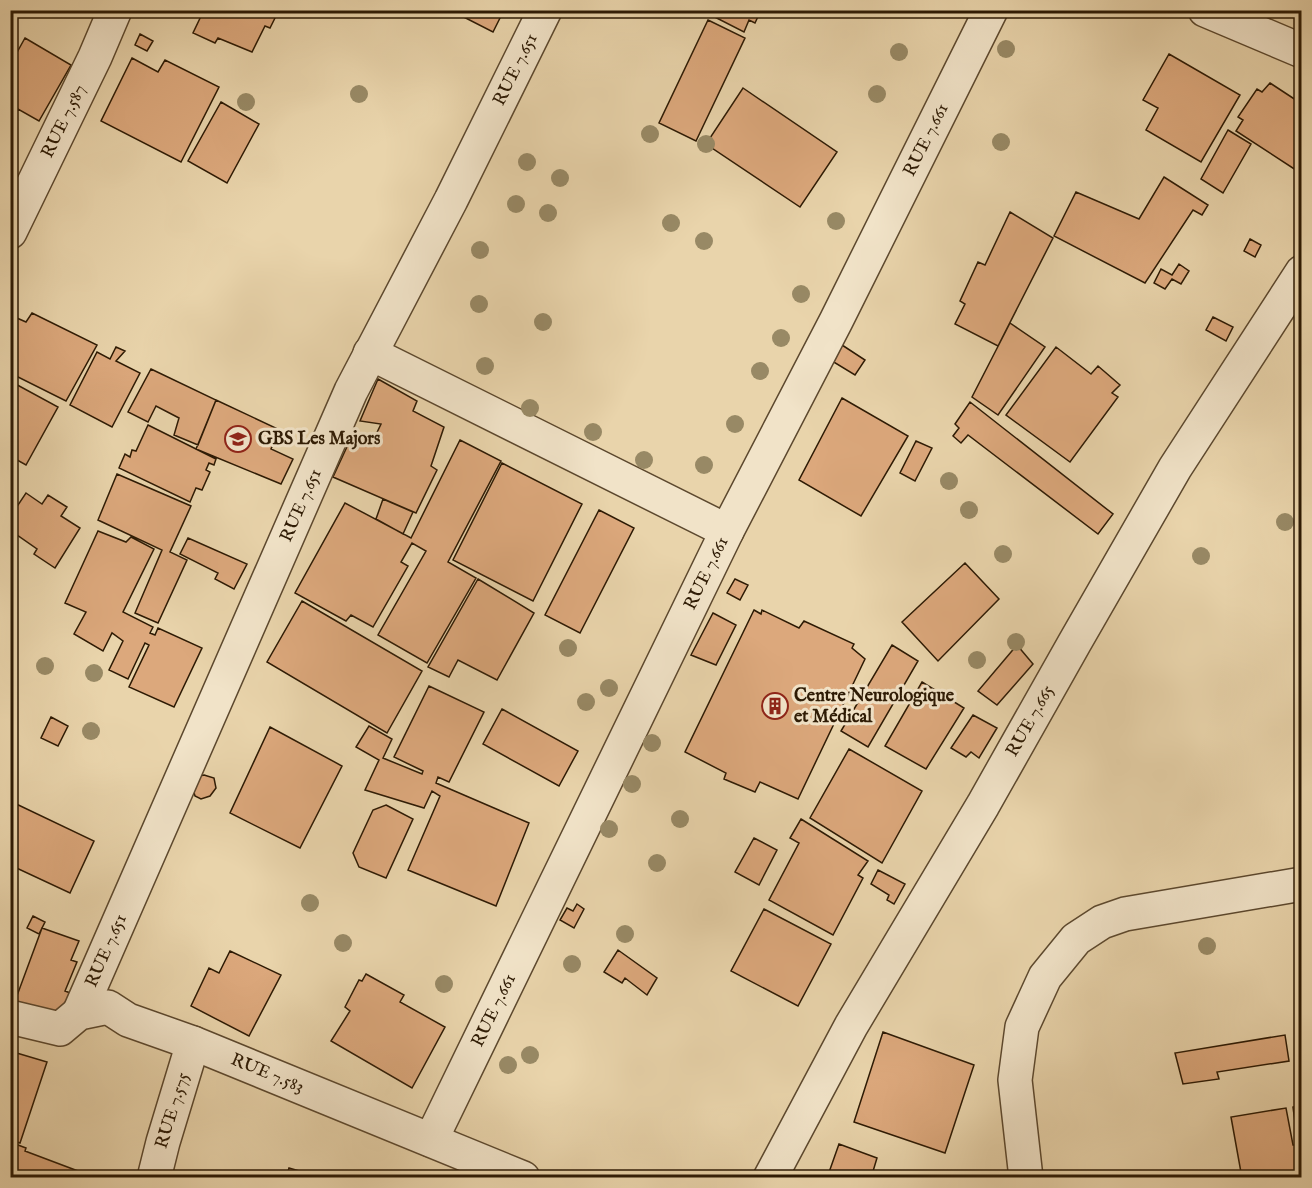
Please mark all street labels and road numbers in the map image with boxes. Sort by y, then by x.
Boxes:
street label: RUE 7.651 [488,30,543,110]
street label: RUE 7.587 [36,81,91,162]
street label: RUE 7.661 [898,100,954,180]
street label: RUE 7.651 [275,465,327,546]
street label: RUE 7.661 [679,533,734,614]
street label: RUE 7.665 [1001,681,1060,761]
street label: RUE 7.651 [80,910,132,991]
street label: RUE 7.661 [466,970,522,1051]
street label: RUE 7.583 [227,1048,307,1099]
street label: RUE 7.575 [150,1069,195,1151]

